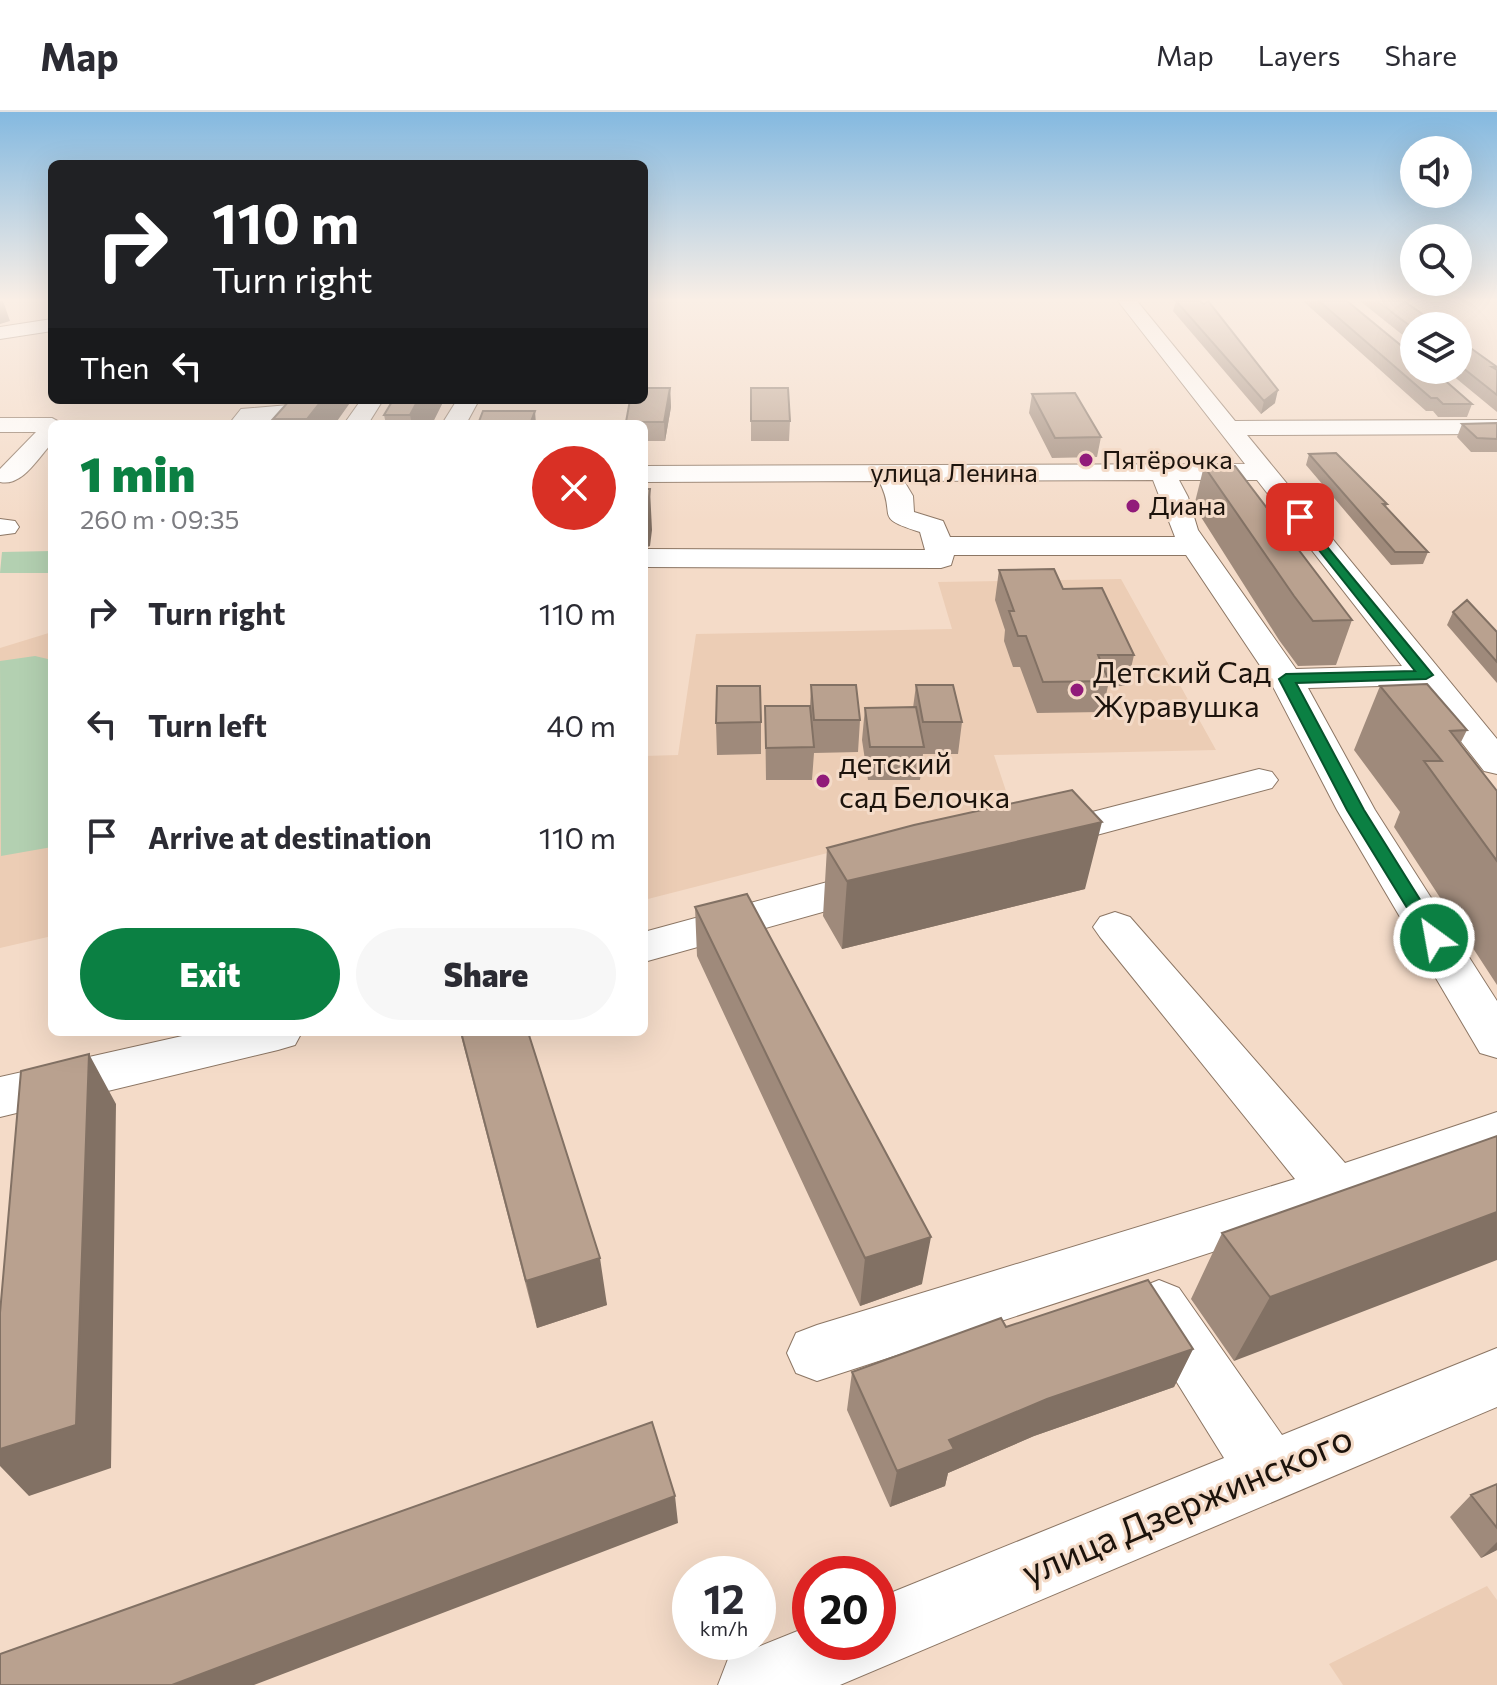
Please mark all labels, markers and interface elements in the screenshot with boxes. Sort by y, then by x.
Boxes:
text: Map [40,32,119,79]
text: Map [1156,38,1214,72]
text: Layers [1258,38,1340,72]
text: Share [1384,38,1457,72]
map controls [1400,136,1472,384]
button: sound [1400,136,1472,208]
text: 110 m [212,187,359,256]
icon: right [80,192,184,296]
button: search [1400,224,1472,296]
text: Turn right [212,256,373,300]
button: layers [1400,312,1472,384]
icon: left [165,344,209,388]
text: Then [80,348,149,385]
text: 1 min [80,443,195,502]
place label: Пятёрочка [1102,443,1233,474]
button: close [532,446,616,530]
marker: Пятёрочка [1077,451,1095,469]
street label: улица Ленина [870,456,1038,487]
pin [1266,483,1334,551]
place label: Диана [1149,489,1226,520]
icon: arrive [1278,495,1322,539]
marker: Диана [1124,497,1142,515]
text: 260 m · 09:35 [80,503,240,534]
icon: right [80,590,124,634]
text: Turn right [148,594,285,631]
text: 110 m [539,594,616,631]
place label: Детский Сад Журавушка [1093,652,1271,723]
marker: Детский Сад Журавушка [1068,681,1086,699]
icon: left [80,702,124,746]
text: Turn left [148,706,267,743]
text: 40 m [547,706,616,743]
place label: детский сад Белочка [839,743,1010,814]
marker: детский сад Белочка [814,772,832,790]
icon: arrive [80,814,124,858]
text: Arrive at destination [148,818,432,855]
text: 110 m [539,818,616,855]
position arrow [1392,896,1476,980]
button: Exit [80,928,340,1020]
button: Share [356,928,616,1020]
street label: улица Дзержинского [1014,1414,1358,1593]
speed limit sign: 20 [792,1556,896,1660]
text: 12 [704,1573,744,1622]
text: km/h [700,1616,748,1640]

